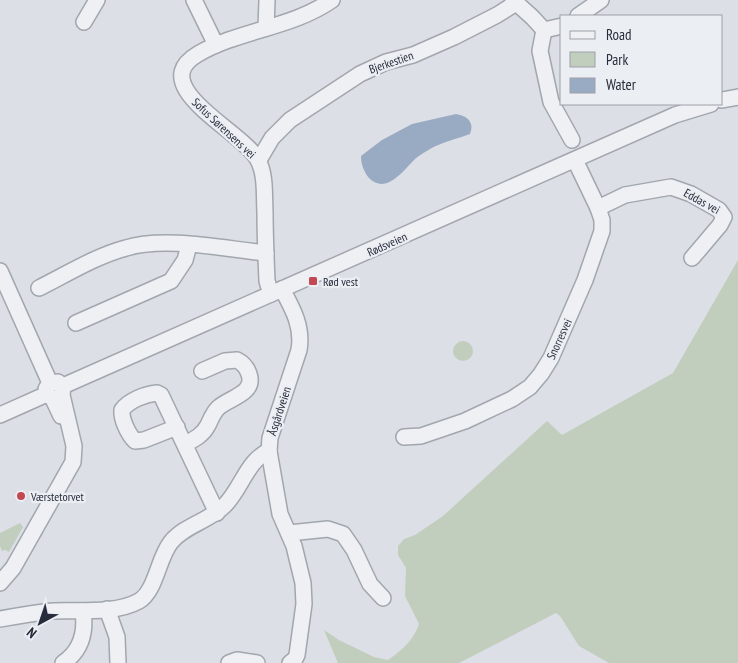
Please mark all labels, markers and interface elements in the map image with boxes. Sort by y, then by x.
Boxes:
legend [560,15,723,105]
text: Road [606,25,632,44]
street label: Bjerkestien [367,47,415,77]
text: Park [606,50,628,69]
text: Water [606,75,637,94]
street label: Sofus Sørensens vei [189,95,259,161]
street label: Eddas vei [681,185,723,217]
street label: Rødsveien [365,229,409,259]
place label: Rød vest [323,274,359,289]
marker: Rød vest [307,275,319,287]
street label: Snorresvei [543,316,575,362]
street label: Åsgårdveien [264,385,294,437]
place label: Værstetorvet [30,489,85,504]
marker: Værstetorvet [15,490,27,502]
north arrow [15,598,65,648]
text: N [23,624,40,642]

